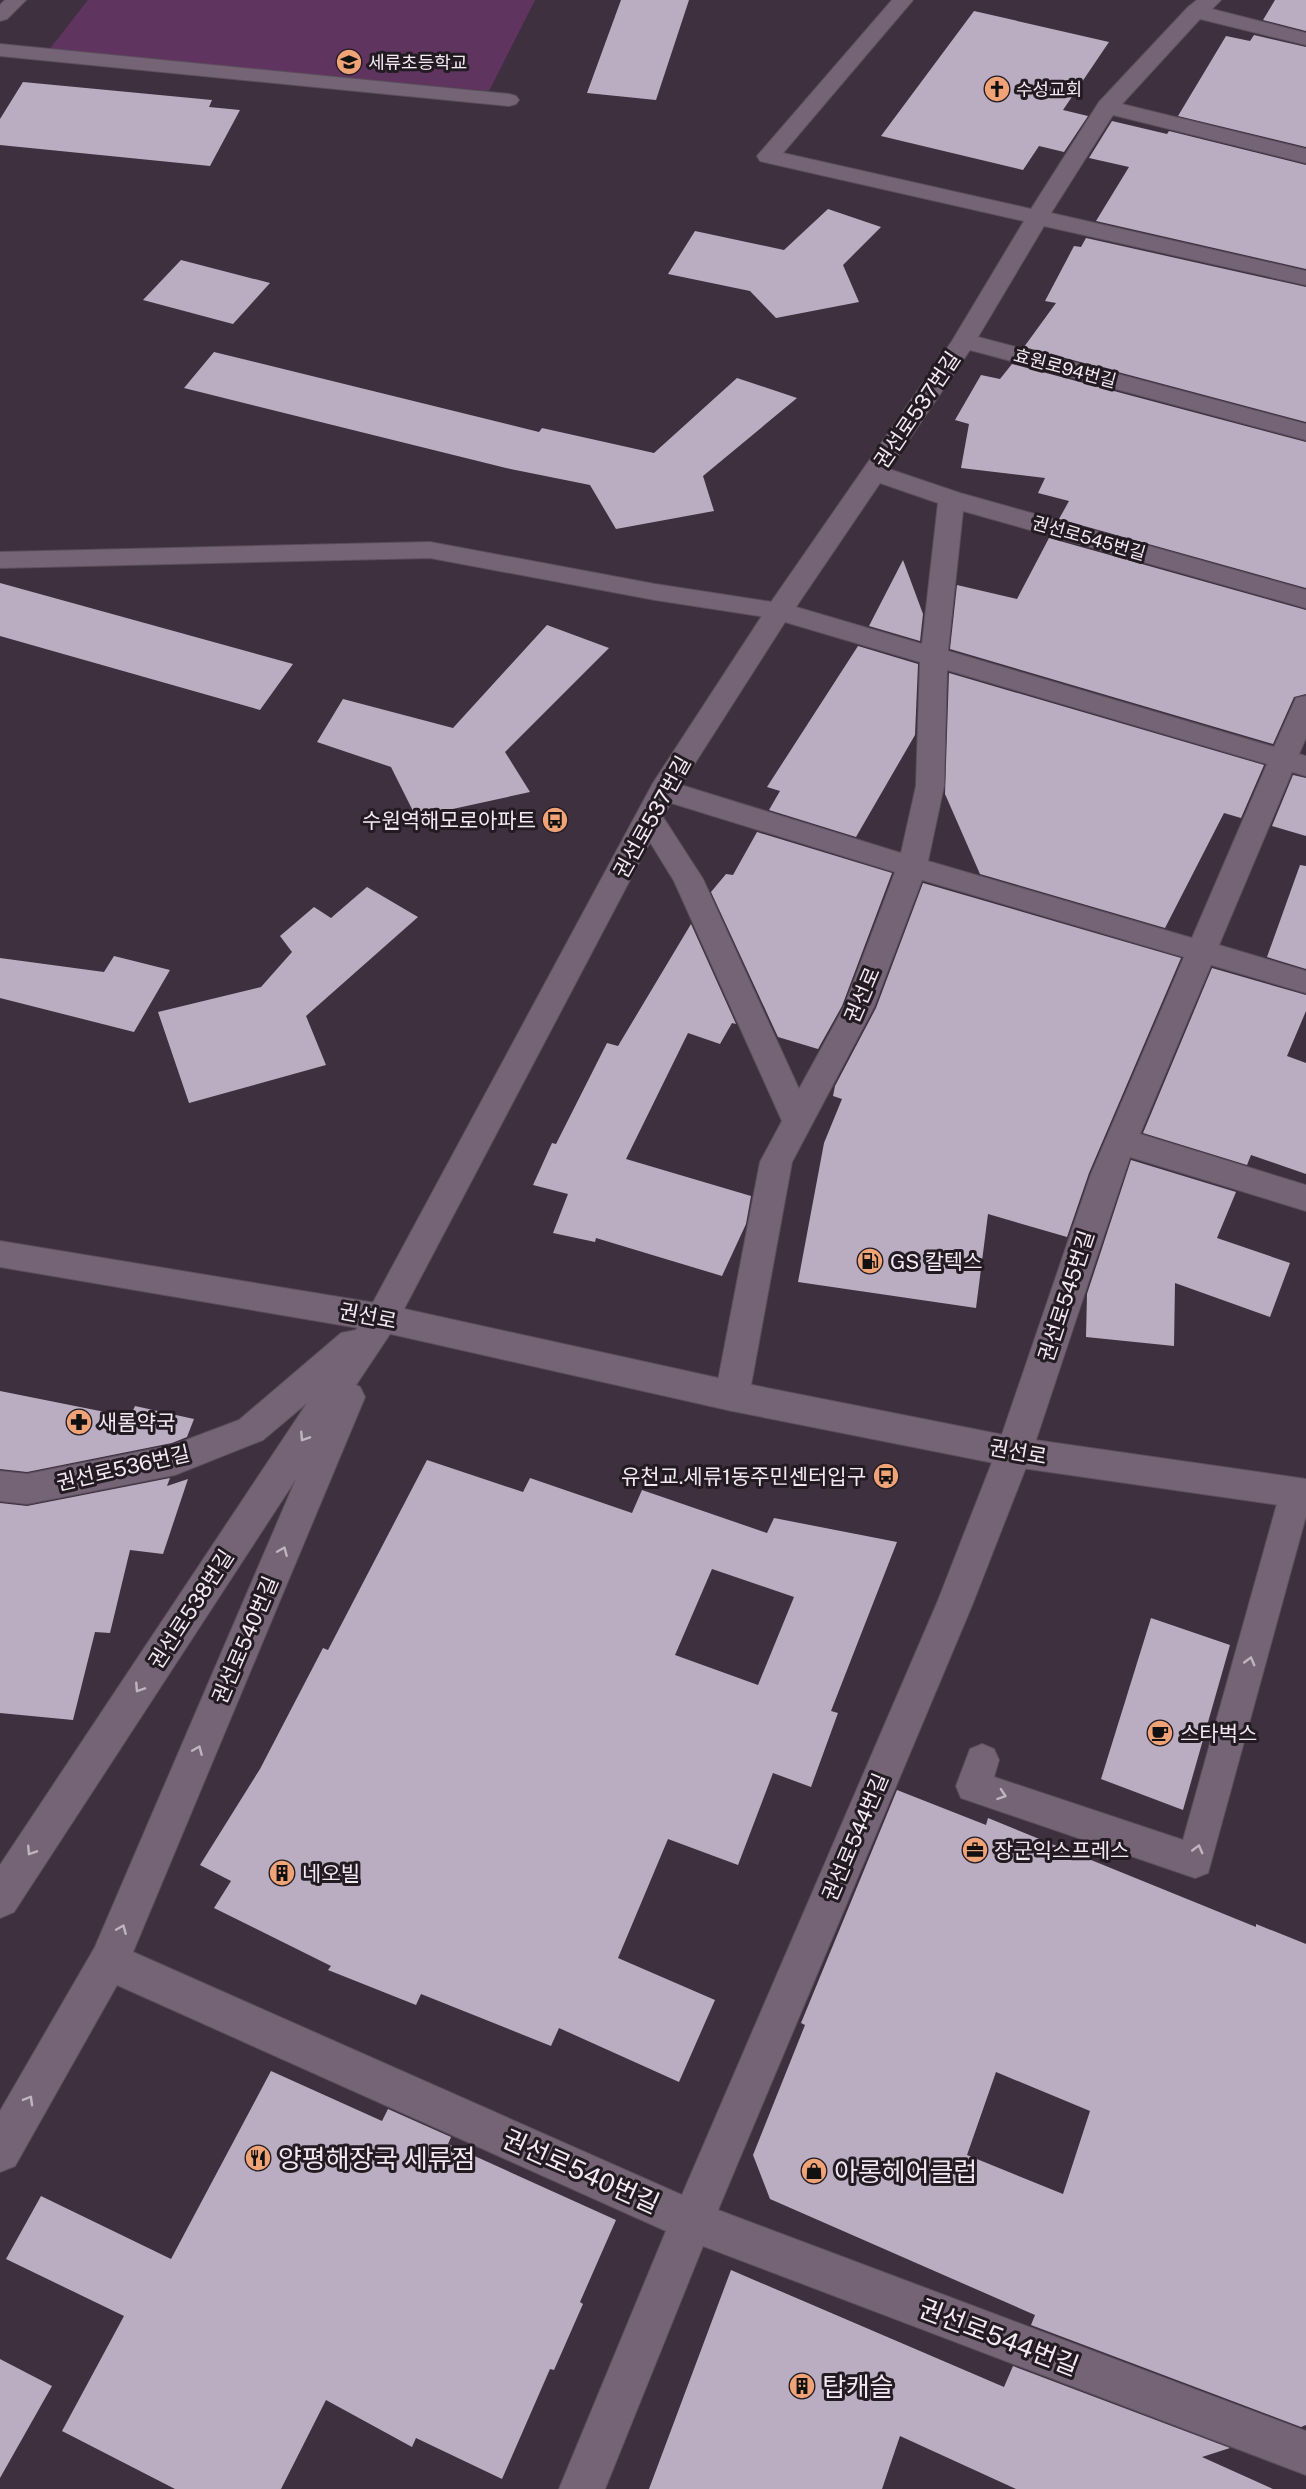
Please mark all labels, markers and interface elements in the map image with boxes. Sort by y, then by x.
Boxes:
school or university icon: 세류초등학교 [334,47,364,77]
place label: 세류초등학교 [368,52,467,73]
church icon: 수성교회 [982,74,1012,104]
place label: 수성교회 [1016,79,1082,100]
street label: 효원로94번길 [1011,344,1119,392]
street label: 권선로537번길 [869,347,965,473]
street label: 권선로545번길 [1030,512,1148,564]
street label: 권선로537번길 [608,752,696,882]
bus stop icon: 수원역해모로아파트 [540,805,570,835]
place label: 수원역해모로아파트 [362,808,536,833]
street label: 권선로 [839,963,885,1027]
street label: 권선로545번길 [1033,1227,1099,1365]
fuel station icon: GS 칼텍스 [855,1246,885,1276]
place label: GS 칼텍스 [890,1249,982,1274]
street label: 권선로 [337,1298,399,1334]
pharmacy icon: 새롬약국 [64,1407,94,1437]
place label: 새롬약국 [98,1410,175,1435]
one-way arrow [300,1431,311,1442]
street label: 권선로 [987,1435,1049,1469]
street label: 권선로536번길 [54,1440,192,1496]
bus stop icon: 유천교.세류1동주민센터입구 [871,1461,901,1491]
place label: 유천교.세류1동주민센터입구 [621,1464,866,1489]
street label: 권선로538번길 [143,1545,239,1673]
one-way arrow [276,1546,288,1557]
street label: 권선로540번길 [207,1572,283,1708]
one-way arrow [1243,1656,1255,1667]
one-way arrow [134,1682,146,1692]
cafe icon: 스타벅스 [1145,1718,1175,1748]
place label: 스타벅스 [1180,1721,1257,1746]
one-way arrow [191,1745,203,1756]
street label: 권선로544번길 [817,1769,893,1905]
one-way arrow [996,1788,1007,1801]
office icon: 장군익스프레스 [960,1835,990,1865]
place label: 장군익스프레스 [994,1838,1129,1863]
one-way arrow [1191,1844,1203,1855]
one-way arrow [27,1845,39,1855]
building icon: 네오빌 [267,1858,297,1888]
place label: 네오빌 [302,1861,360,1886]
one-way arrow [115,1924,127,1935]
one-way arrow [22,2096,33,2106]
street label: 권선로540번길 [498,2123,664,2219]
restaurant icon: 양평해장국 세류점 [243,2143,273,2173]
place label: 양평해장국 세류점 [278,2143,476,2174]
shop icon: 아롱헤어클럽 [799,2156,829,2186]
place label: 아롱헤어클럽 [834,2156,978,2187]
street label: 권선로544번길 [915,2292,1083,2382]
building icon: 탑캐슬 [787,2371,817,2401]
place label: 탑캐슬 [822,2371,894,2402]

